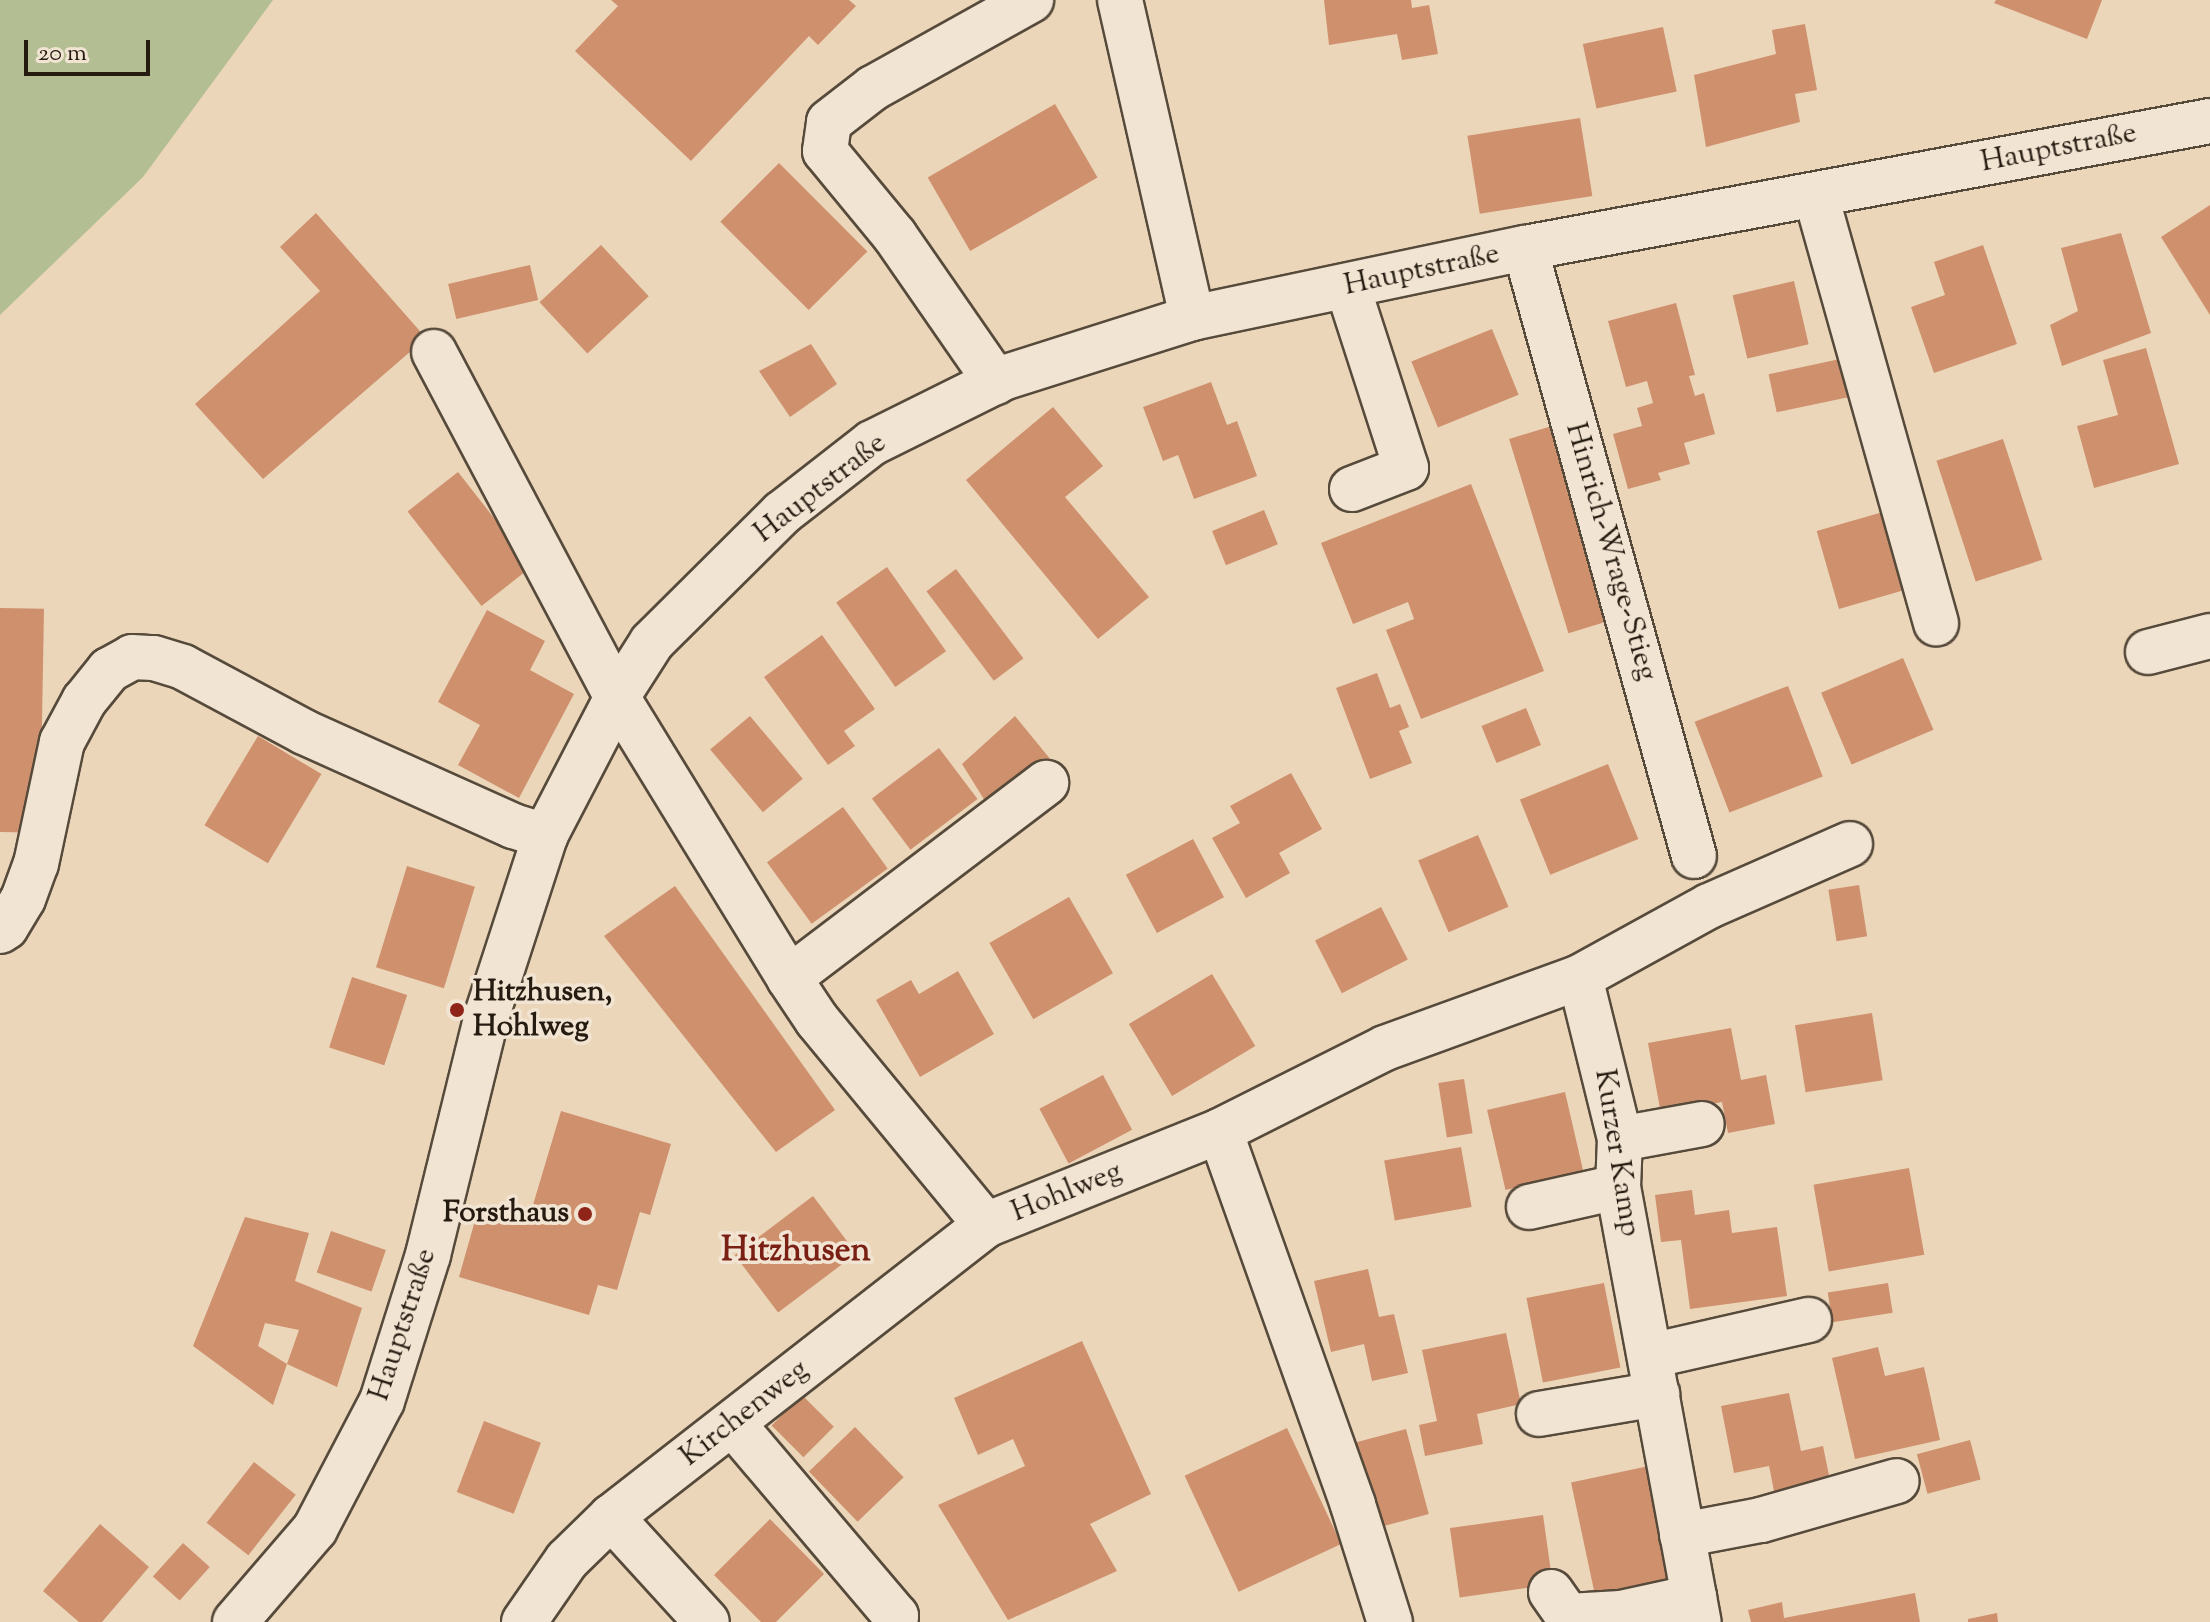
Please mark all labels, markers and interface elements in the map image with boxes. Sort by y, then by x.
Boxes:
scale bar [28,24,154,74]
text: 20 m [38,37,87,71]
street label: Hauptstraße [1978,116,2140,182]
street label: Hauptstraße [1341,237,1503,305]
street label: Hinrich-Wrage-Stieg [1556,419,1664,685]
street label: Hauptstraße [748,426,894,552]
place label: Hitzhusen, Hohlweg [473,975,612,1046]
marker: Hitzhusen, Hohlweg [448,1001,466,1019]
street label: Kurzer Kamp [1585,1067,1647,1239]
street label: Hohlweg [1007,1155,1127,1231]
place label: Forsthaus [443,1196,569,1232]
marker: Forsthaus [576,1205,594,1223]
district label: Hitzhusen [721,1232,871,1272]
street label: Hauptstraße [362,1244,446,1406]
street label: Kirchenweg [674,1353,816,1475]

